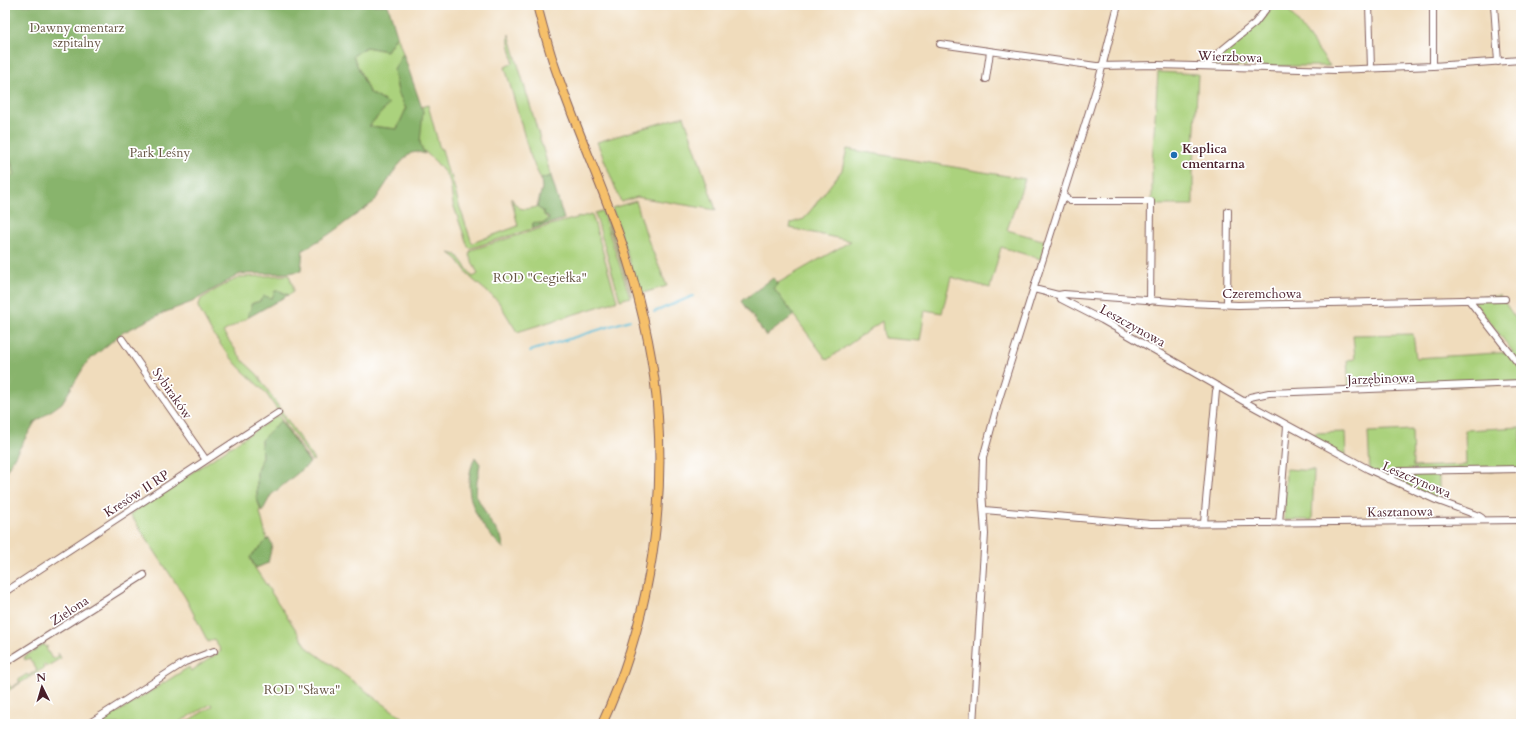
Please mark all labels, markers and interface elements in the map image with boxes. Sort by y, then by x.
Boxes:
park label: Dawny cmentarz szpitalny [30,19,125,52]
street label: Wierzbowa [1196,47,1263,67]
place label: Kaplica cmentarna [1182,140,1245,173]
park label: Park Leśny [130,144,191,162]
marker: Kaplica cmentarna [1169,150,1179,160]
park label: ROD "Cegiełka" [493,269,587,287]
street label: Czeremchowa [1222,285,1302,303]
street label: Leszczynowa [1096,300,1169,352]
street label: Sybiraków [148,364,197,423]
street label: Jarzębinowa [1345,369,1415,389]
street label: Leszczynowa [1379,457,1454,503]
street label: Kresów II RP [100,466,173,522]
street label: Kasztanowa [1367,502,1433,522]
street label: Zielona [47,592,92,630]
north arrow [22,667,62,707]
text: N [36,670,47,685]
park label: ROD "Sława" [264,681,340,699]

